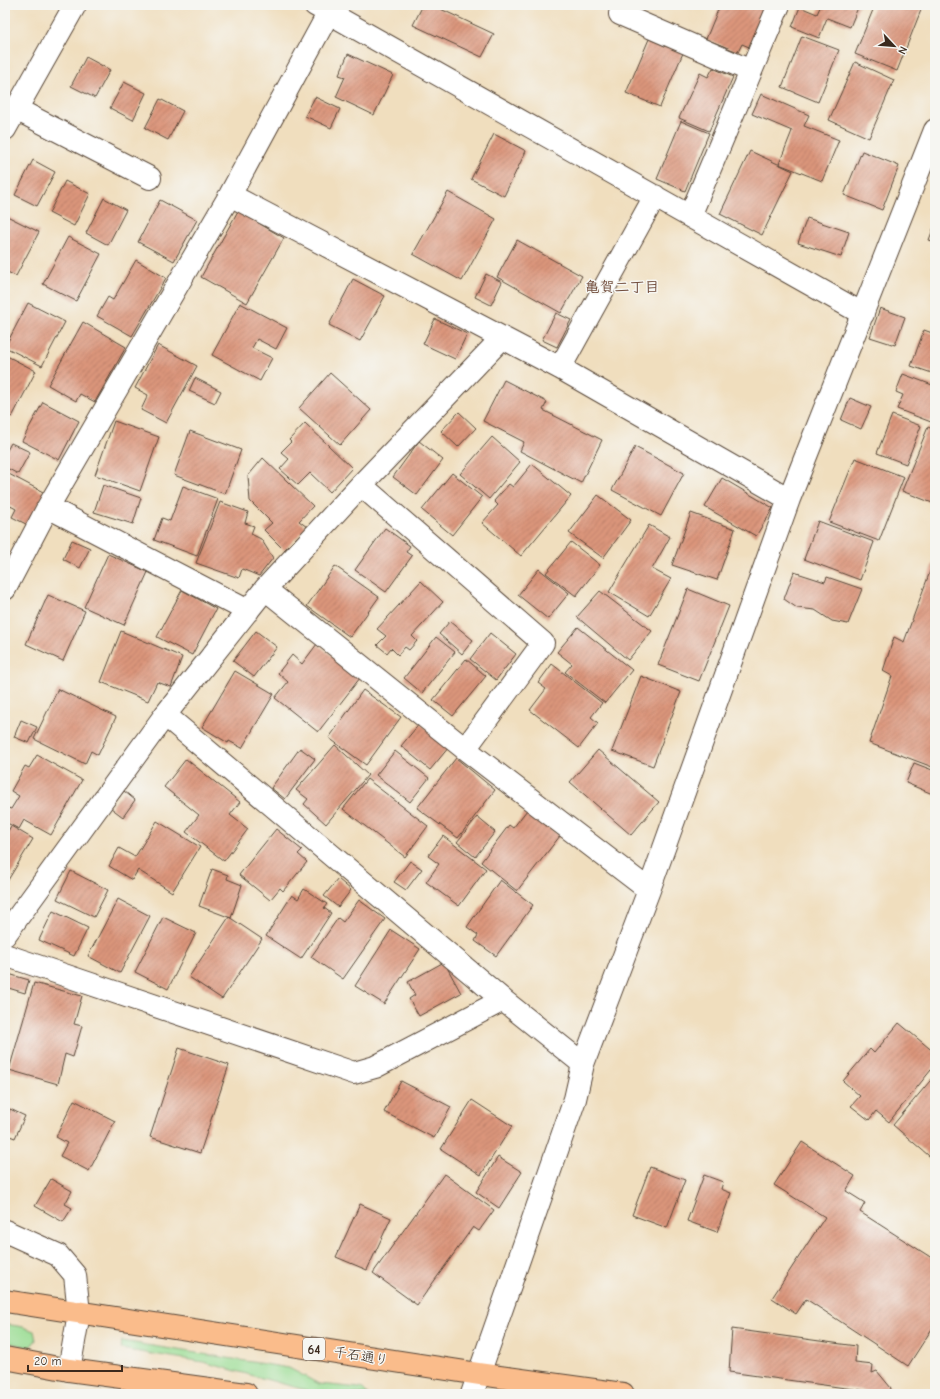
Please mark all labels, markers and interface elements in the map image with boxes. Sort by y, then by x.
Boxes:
north arrow [874,26,914,66]
text: N [895,44,910,56]
district label: 亀賀二丁目 [584,278,660,296]
road number: 64 [303,1338,325,1360]
street label: 千石通り [332,1343,390,1369]
scale bar [28,1347,122,1373]
text: 20 m [34,1354,62,1368]

